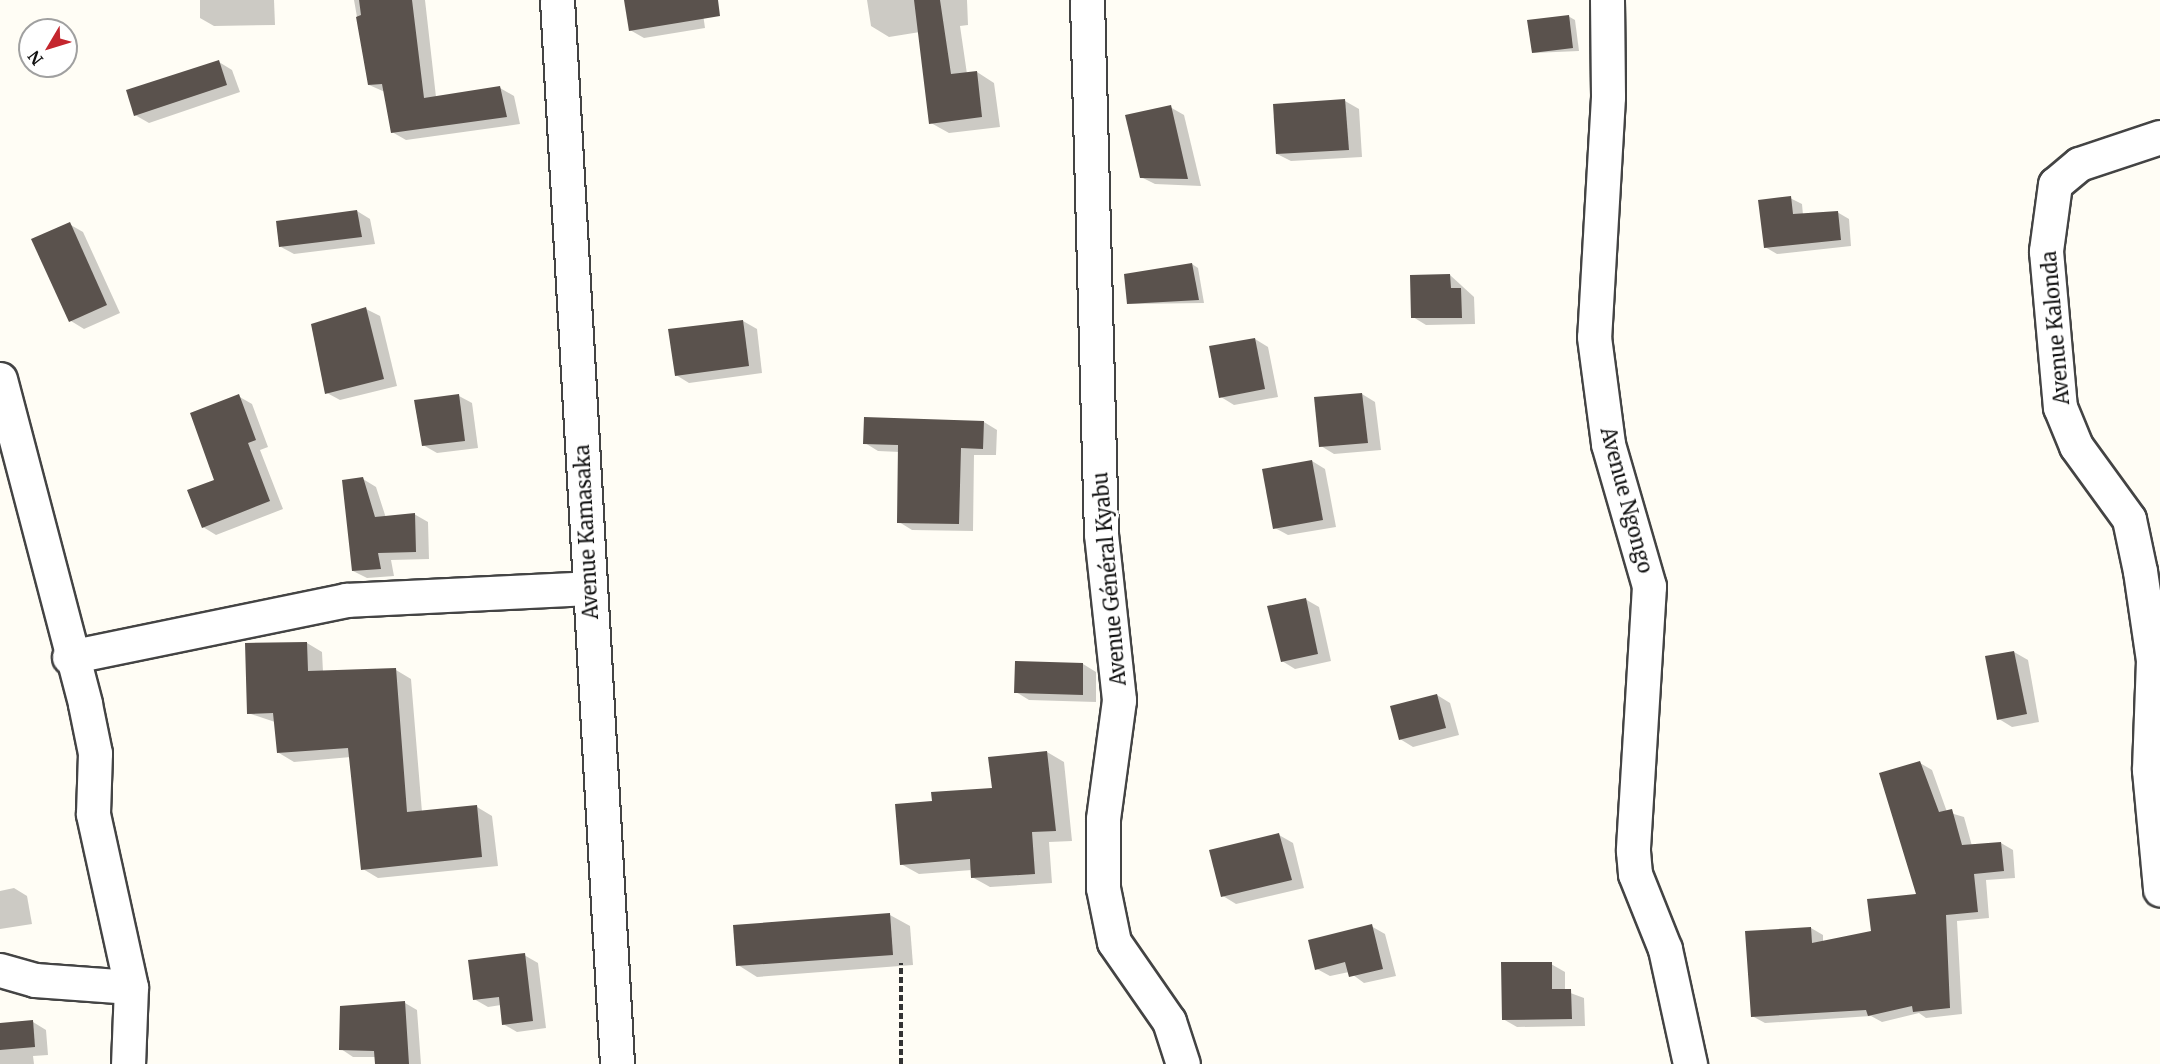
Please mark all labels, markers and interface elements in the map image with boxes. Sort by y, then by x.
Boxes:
north arrow [18,18,78,78]
text: N [24,47,47,69]
street label: Avenue Kalonda [2036,250,2074,406]
street label: Avenue Ngongo [1596,424,1658,576]
street label: Avenue Kamasaka [569,444,603,620]
street label: Avenue Général Kyabu [1088,471,1130,687]

